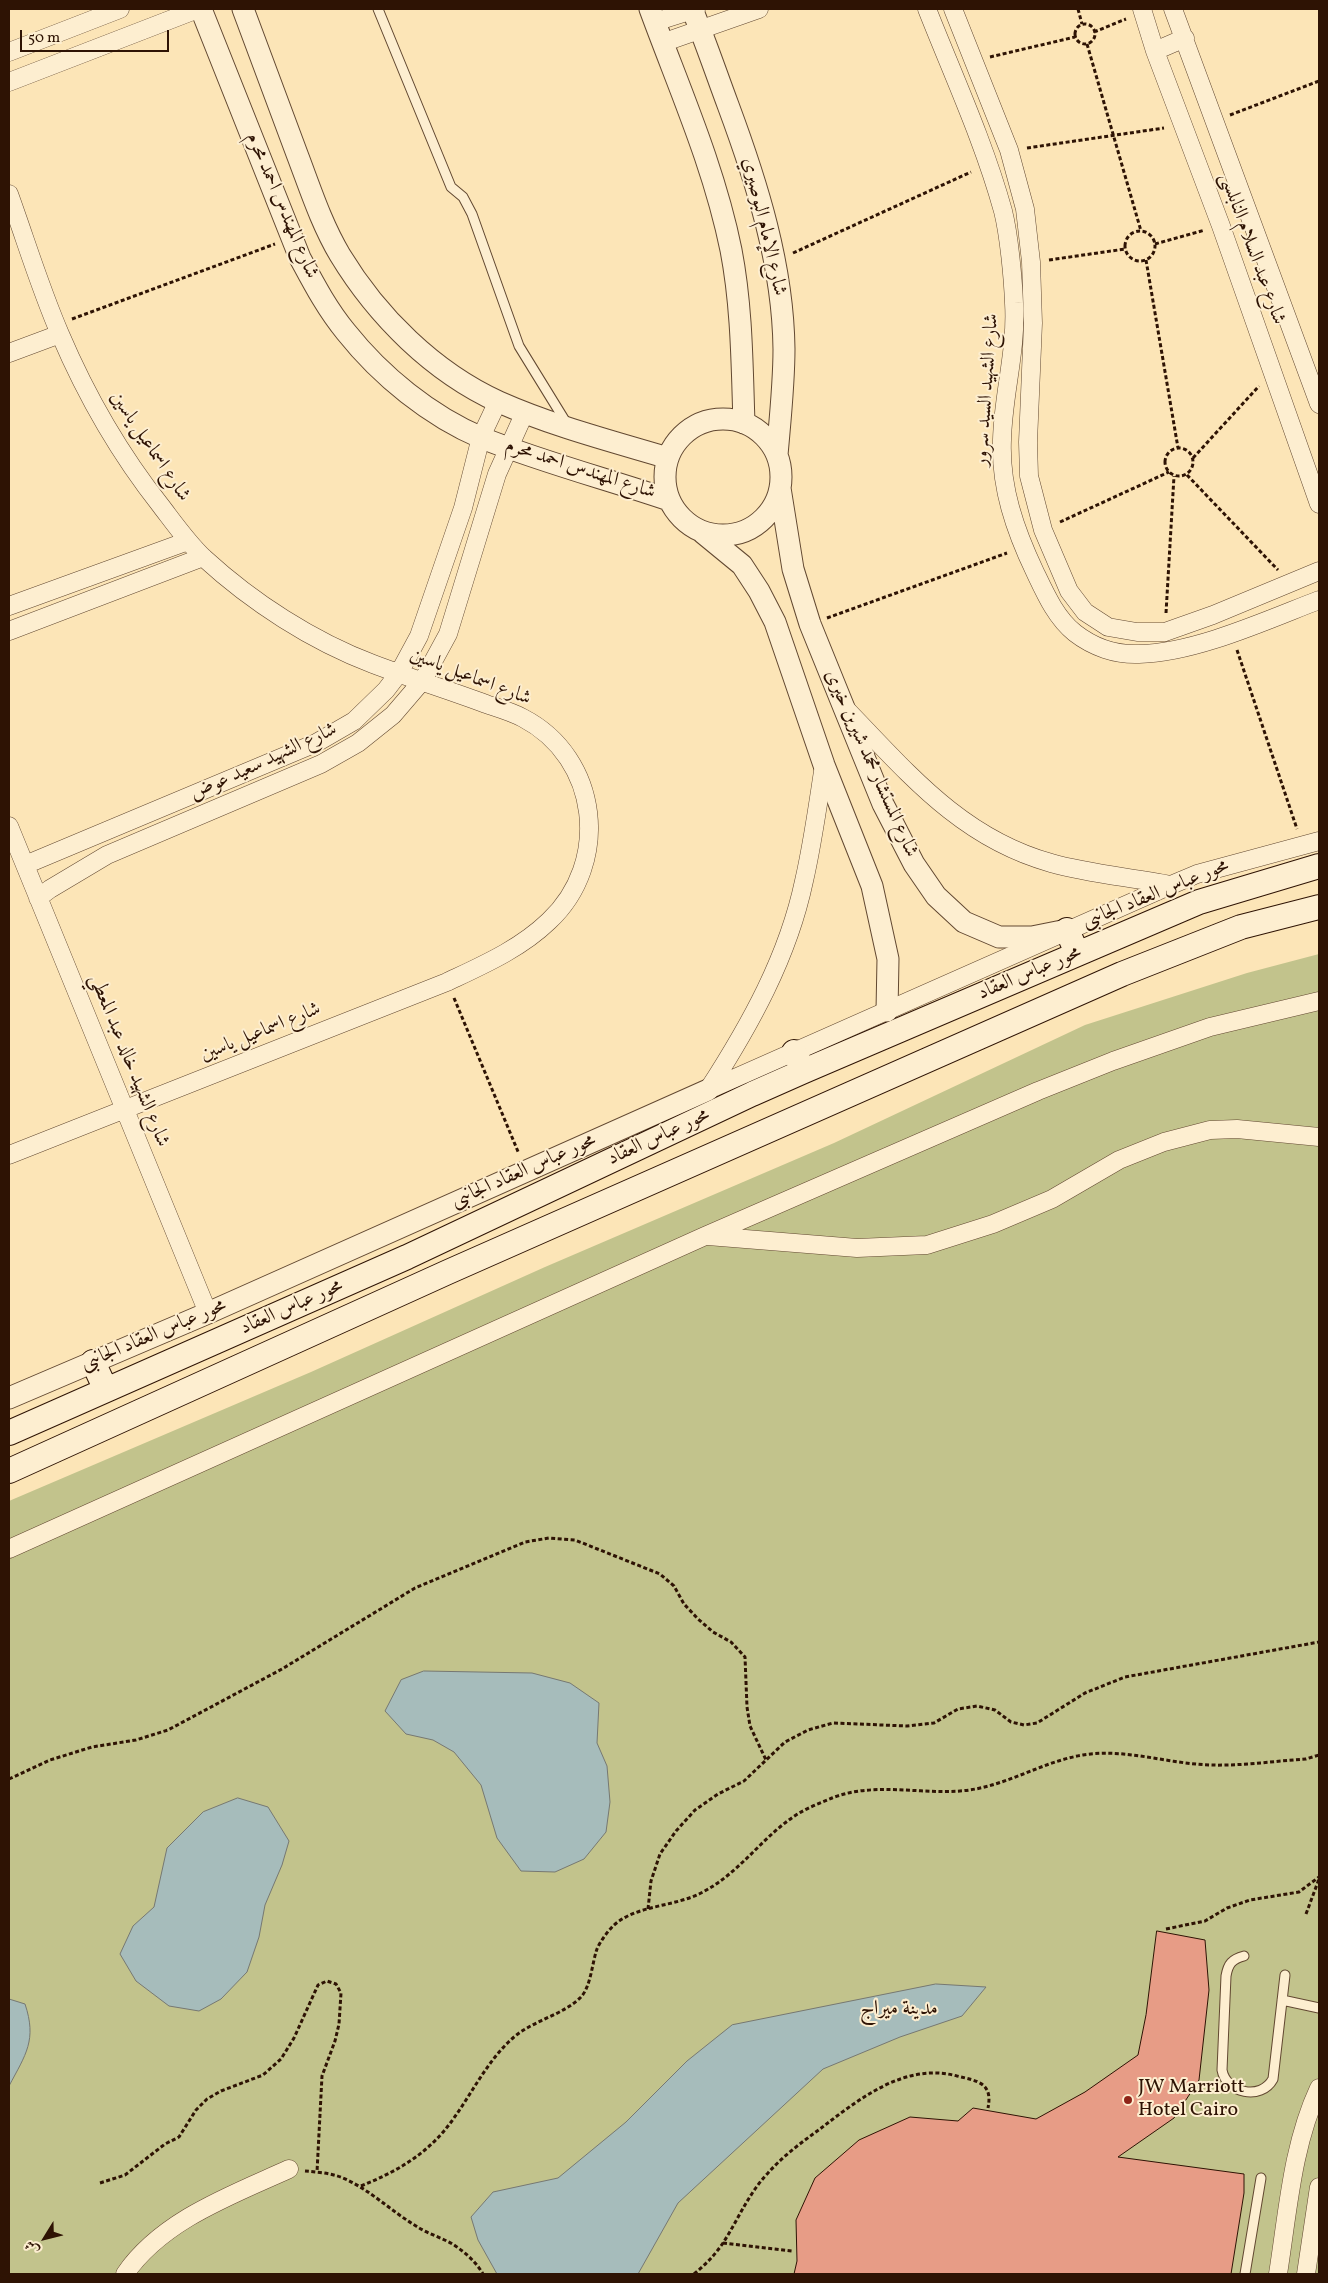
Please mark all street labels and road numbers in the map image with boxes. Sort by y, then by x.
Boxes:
street label: شارع المهندس احمد محرم [239,129,323,283]
street label: شارع الإمام البوصيري [735,156,791,298]
street label: شارع عبد السلام النابلسى [1212,170,1290,328]
street label: شارع الشهيد السيد سرور [971,313,1005,467]
street label: شارع اسماعيل ياسين [103,387,195,507]
street label: شارع المهندس احمد محرم [502,434,658,506]
street label: شارع اسماعيل ياسين [406,644,534,712]
street label: شارع المستشار محمد شيرين خيرى [818,666,922,862]
street label: شارع الشهيد سعيد عوض [187,718,341,808]
street label: محور عباس العقاد الجانبى [1079,855,1233,935]
street label: محور عباس العقاد [975,941,1085,1007]
street label: شارع الشهيد خالد عبد المعطي [82,971,174,1151]
street label: شارع اسماعيل ياسين [197,998,325,1068]
street label: محور عباس العقاد [604,1104,714,1172]
street label: محور عباس العقاد الجانبى [448,1129,600,1215]
street label: محور عباس العقاد [237,1275,347,1341]
street label: محور عباس العقاد الجانبى [78,1294,230,1378]

